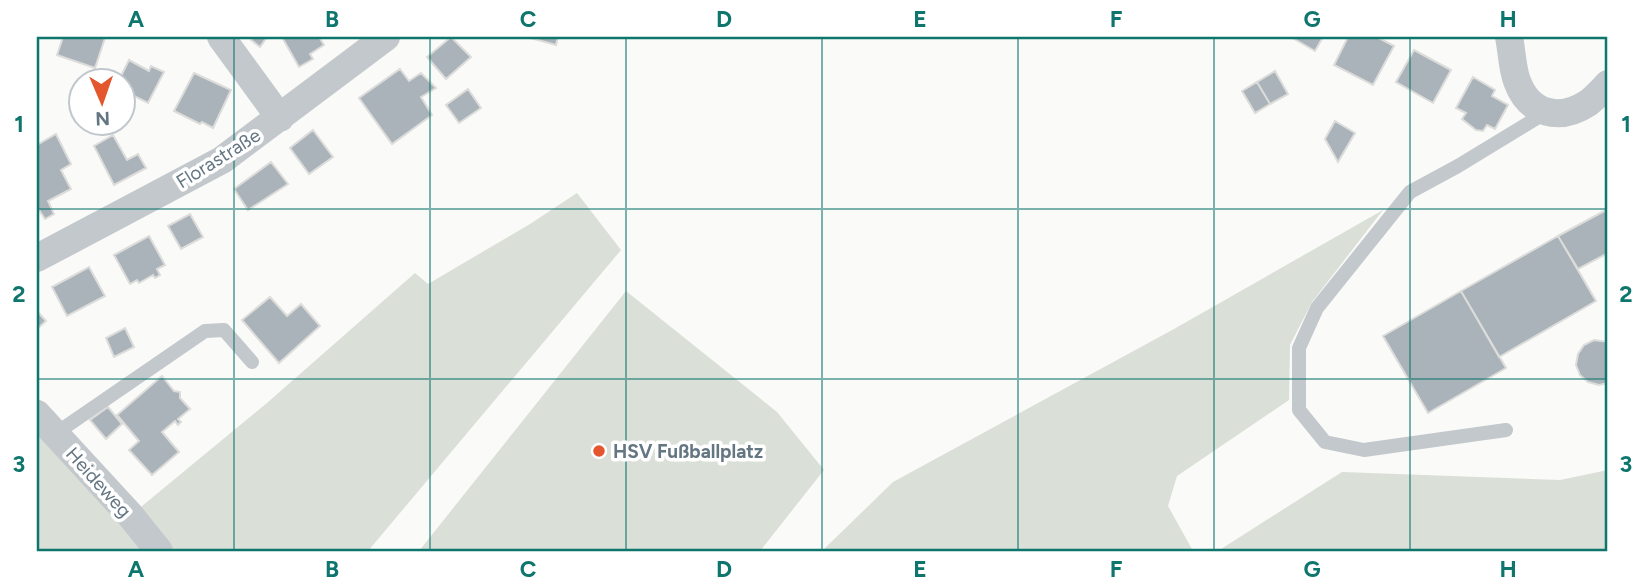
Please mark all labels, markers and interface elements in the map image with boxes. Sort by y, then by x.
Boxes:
text: A [128,5,145,33]
text: B [325,5,339,33]
text: C [520,5,537,33]
text: D [716,5,732,33]
text: E [913,5,927,33]
text: F [1110,5,1123,33]
text: G [1303,5,1321,33]
text: H [1499,5,1517,33]
north arrow [66,66,136,136]
text: N [95,107,110,130]
text: 1 [14,110,24,138]
text: 1 [1621,110,1631,138]
street label: Florastraße [172,124,265,193]
text: 2 [12,280,26,308]
text: 2 [1619,280,1633,308]
place label: HSV Fußballplatz [613,440,763,463]
street label: Heideweg [61,442,136,522]
marker: HSV Fußballplatz [591,443,607,459]
text: 3 [13,450,25,478]
text: 3 [1620,450,1632,478]
text: A [128,555,145,583]
text: B [325,555,339,583]
text: C [520,555,537,583]
text: D [716,555,732,583]
text: E [913,555,927,583]
text: F [1110,555,1123,583]
text: G [1303,555,1321,583]
text: H [1499,555,1517,583]

